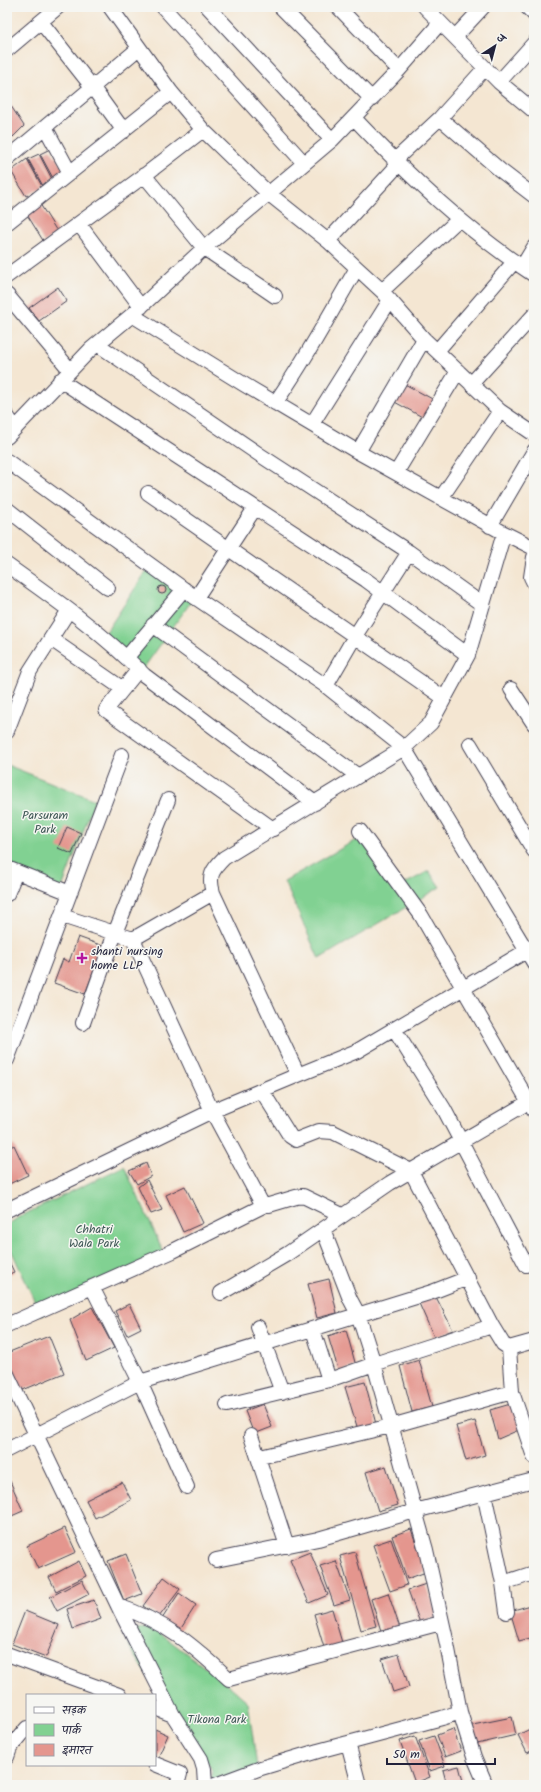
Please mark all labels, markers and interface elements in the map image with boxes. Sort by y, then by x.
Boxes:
north arrow [475,26,515,66]
text: उ [492,29,510,49]
park label: Parsuram Park [22,806,69,839]
place label: shanti nursing home LLP [91,942,163,975]
marker: shanti nursing home LLP [76,952,88,964]
park label: Chhatri Wala Park [69,1220,119,1253]
legend [26,1694,156,1766]
text: सड़क [62,1701,88,1720]
park label: Tikona Park [188,1710,247,1729]
text: पार्क [61,1721,83,1740]
scale bar [387,1740,495,1766]
text: इमारत [62,1741,94,1760]
text: 50 m [393,1745,420,1764]

